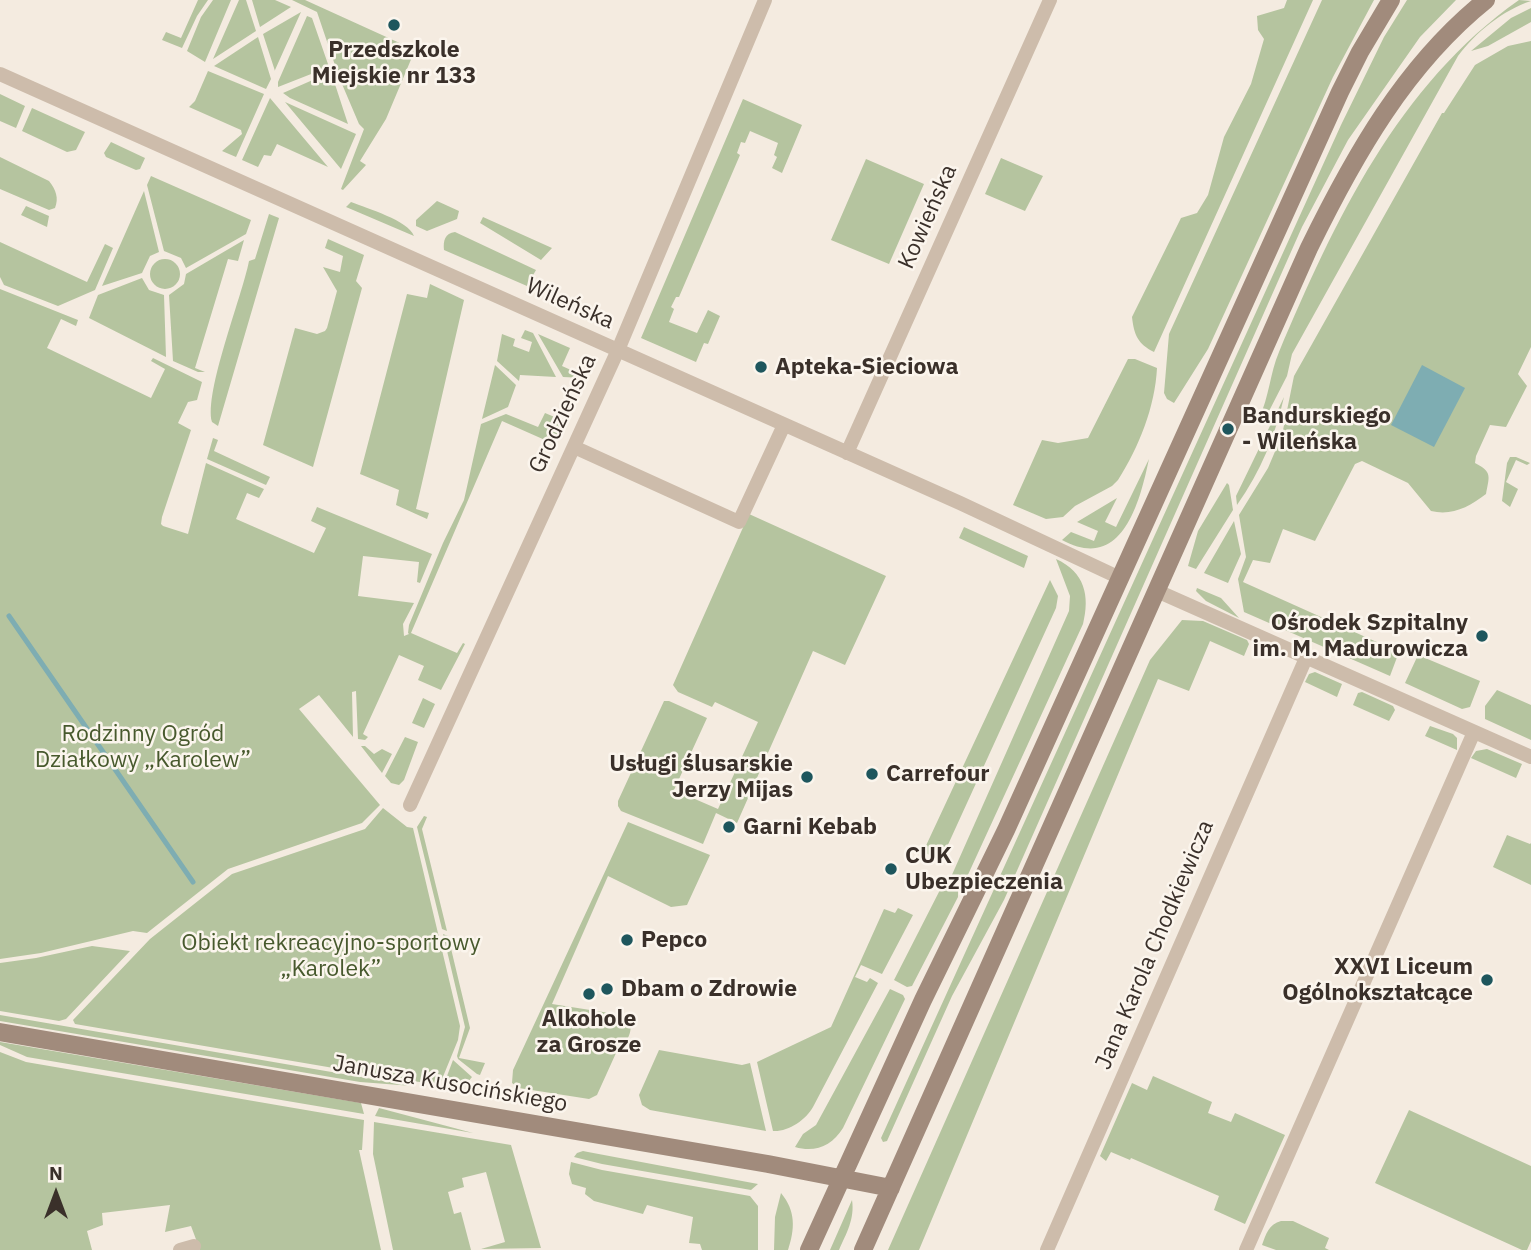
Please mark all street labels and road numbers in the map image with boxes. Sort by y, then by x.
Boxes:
street label: Kowieńska [893,161,963,273]
street label: Wileńska [522,272,618,336]
street label: Grodzieńska [523,350,603,478]
street label: Jana Karola Chodkiewicza [1090,816,1220,1074]
street label: Janusza Kusocińskiego [330,1050,570,1118]

